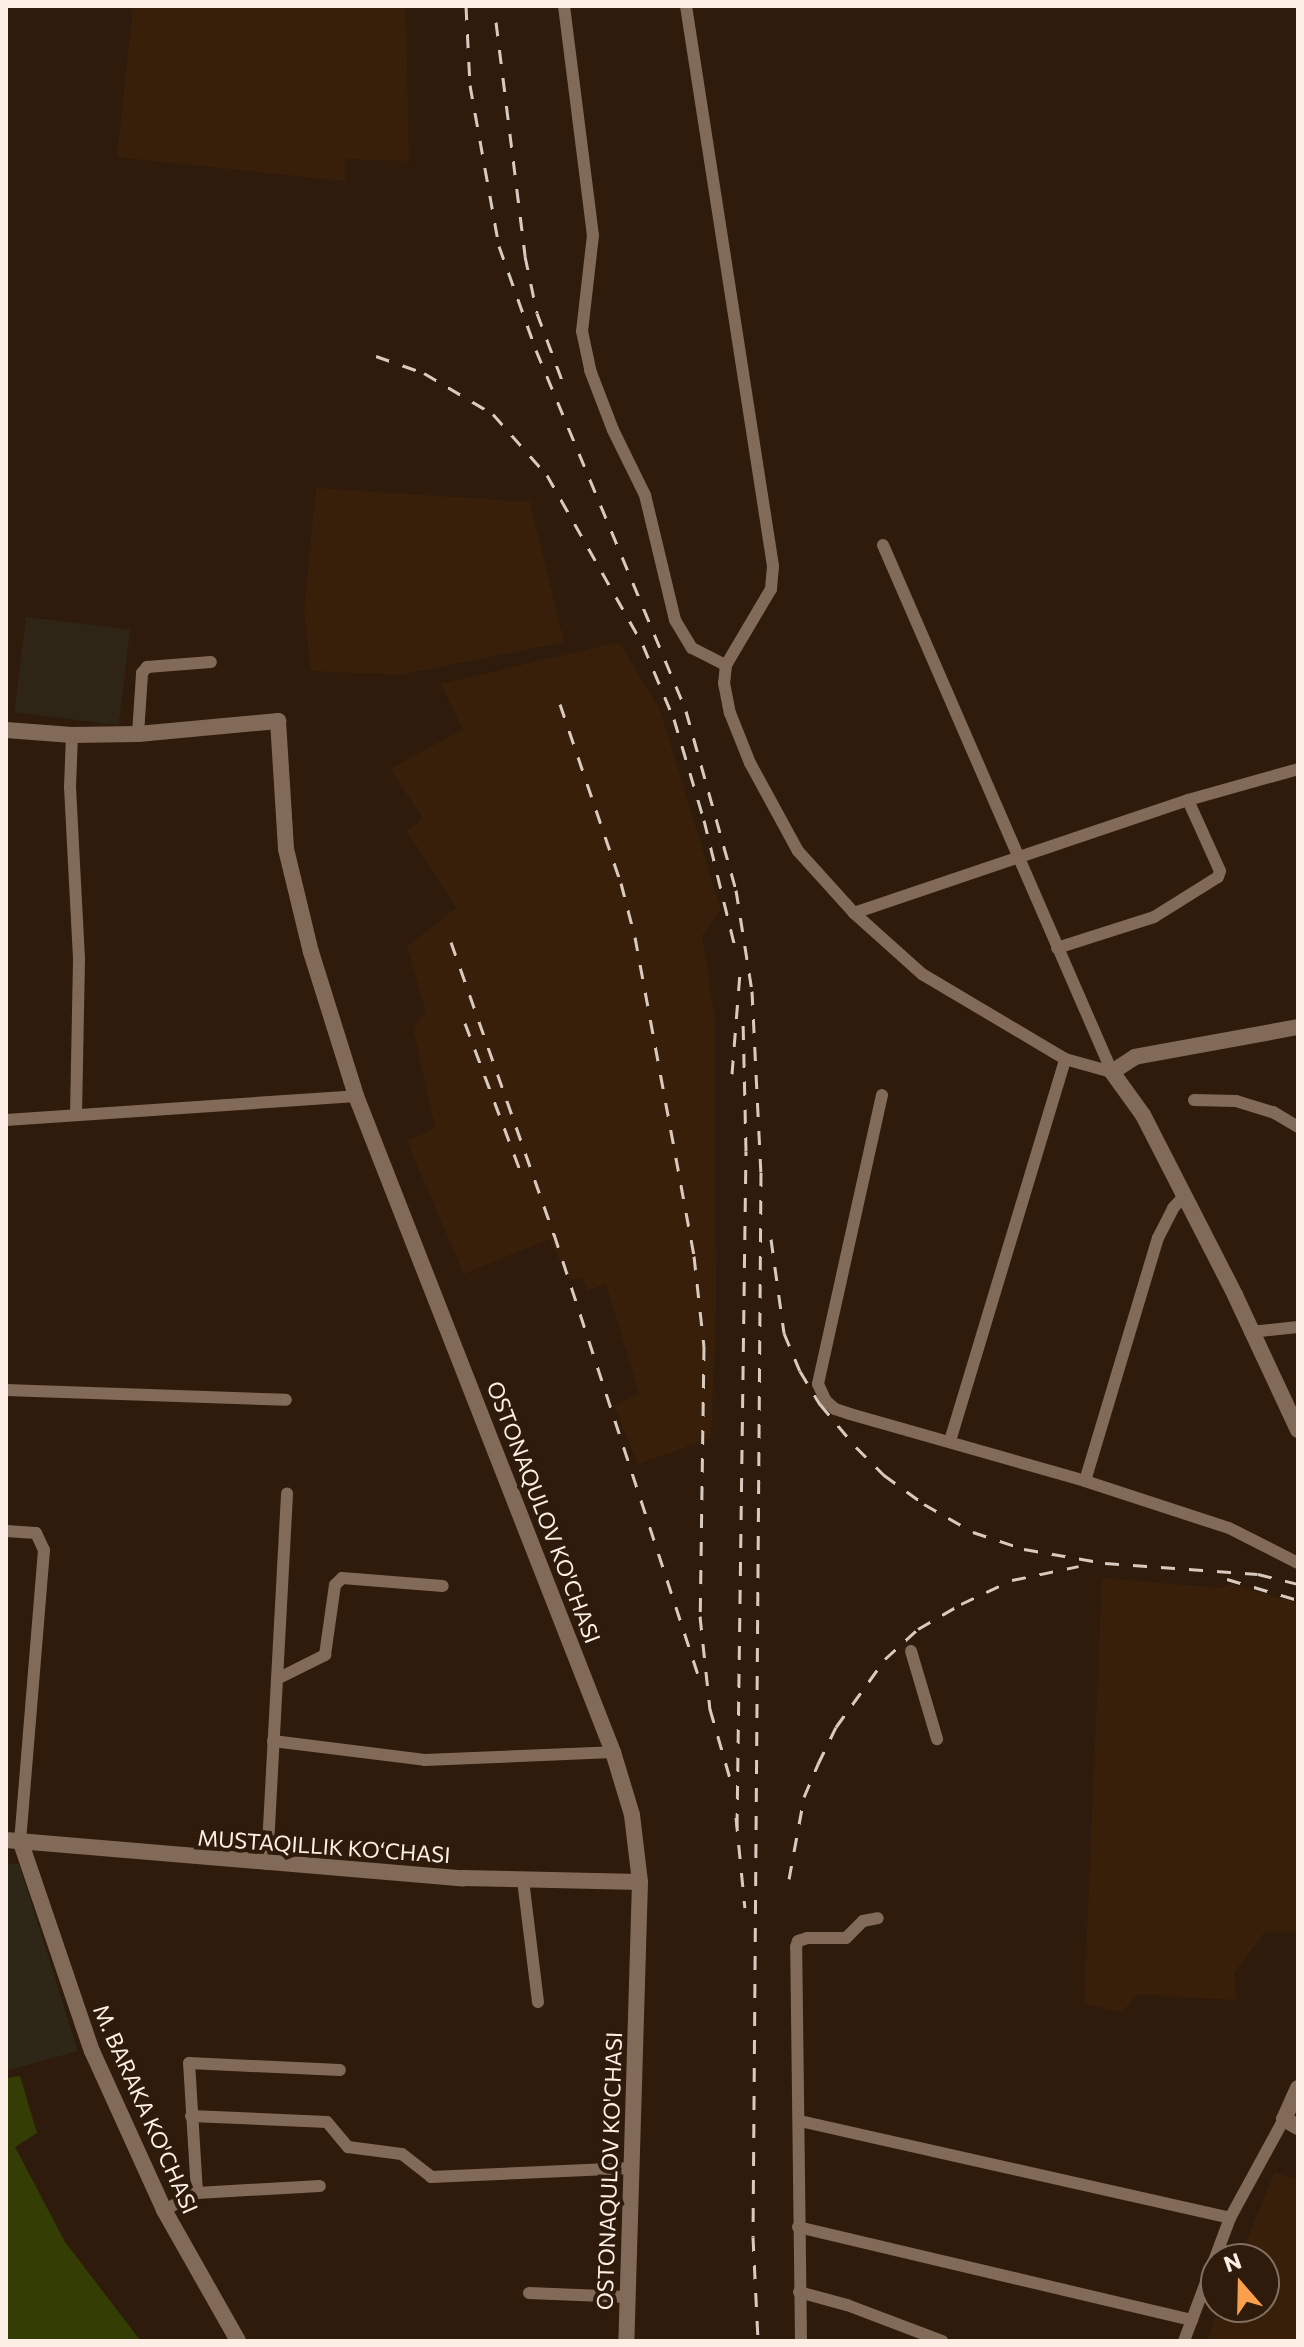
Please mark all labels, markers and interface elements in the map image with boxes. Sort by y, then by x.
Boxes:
street label: OSTONAQULOV KO'CHASI [482,1377,606,1647]
street label: MUSTAQILLIK KO‘CHASI [197,1824,451,1868]
street label: M. BARAKA KO'CHASI [88,2000,204,2218]
street label: OSTONAQULOV KO'CHASI [591,2031,627,2311]
north arrow [1200,2243,1280,2323]
text: N [1220,2246,1245,2277]

